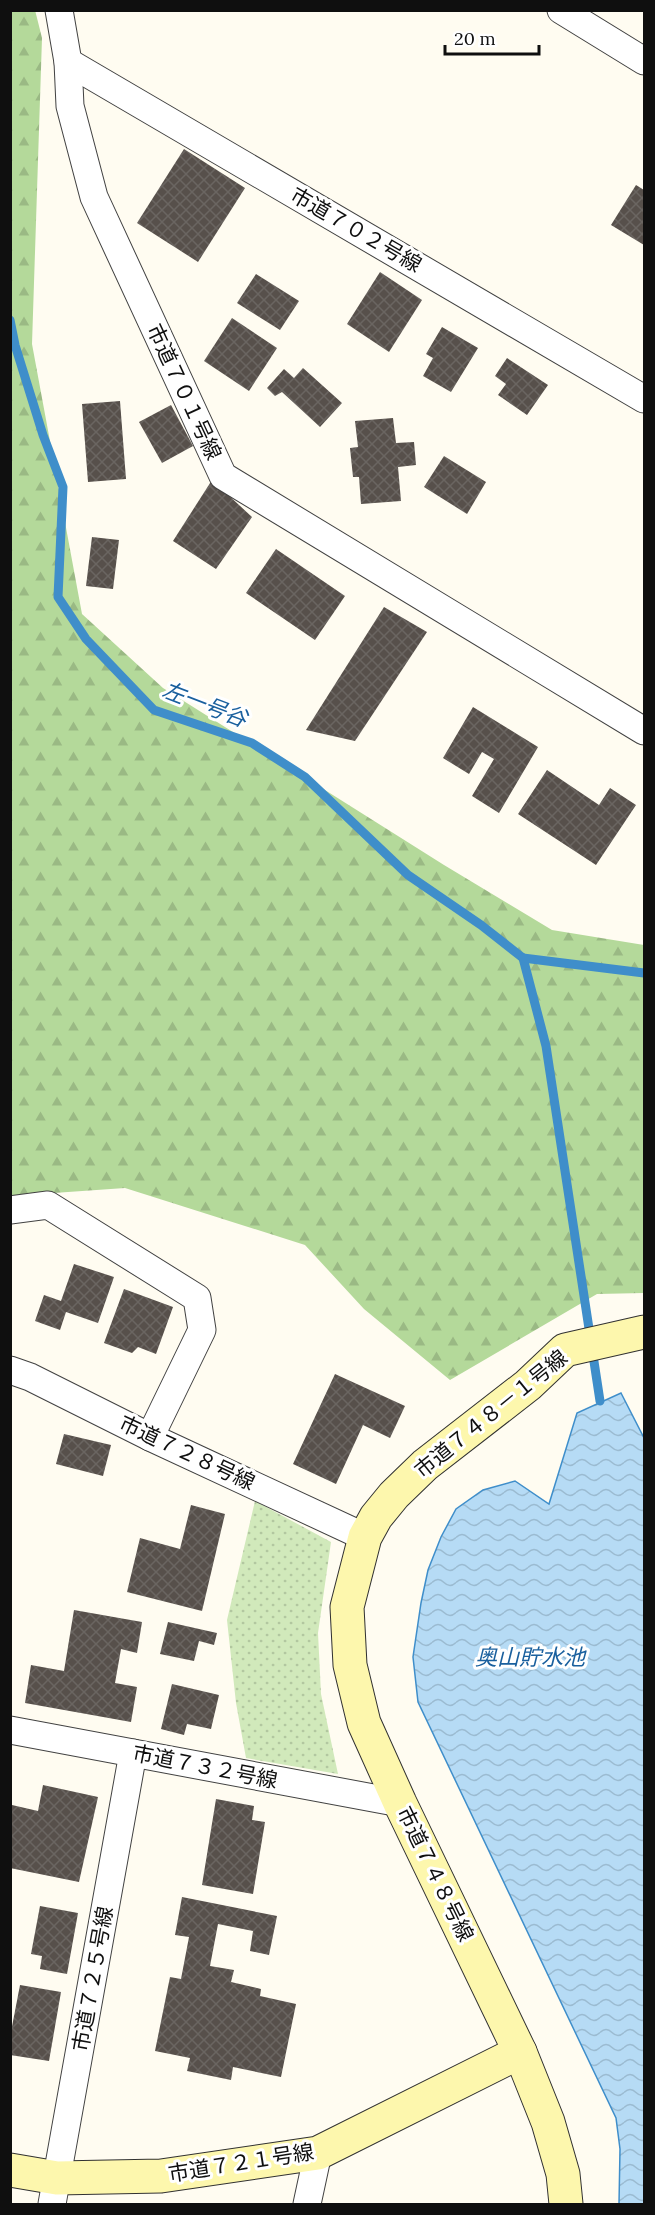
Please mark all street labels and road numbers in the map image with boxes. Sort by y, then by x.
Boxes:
street label: 市道７０２号線 [286,181,427,278]
street label: 市道７０１号線 [141,319,228,464]
street label: 市道７４８－１号線 [409,1344,573,1484]
street label: 市道７２８号線 [115,1409,260,1496]
street label: 市道７３２号線 [130,1739,280,1794]
street label: 市道７４８号線 [391,1802,480,1946]
street label: 市道７２５号線 [66,1904,119,2054]
street label: 市道７２１号線 [166,2138,316,2187]

